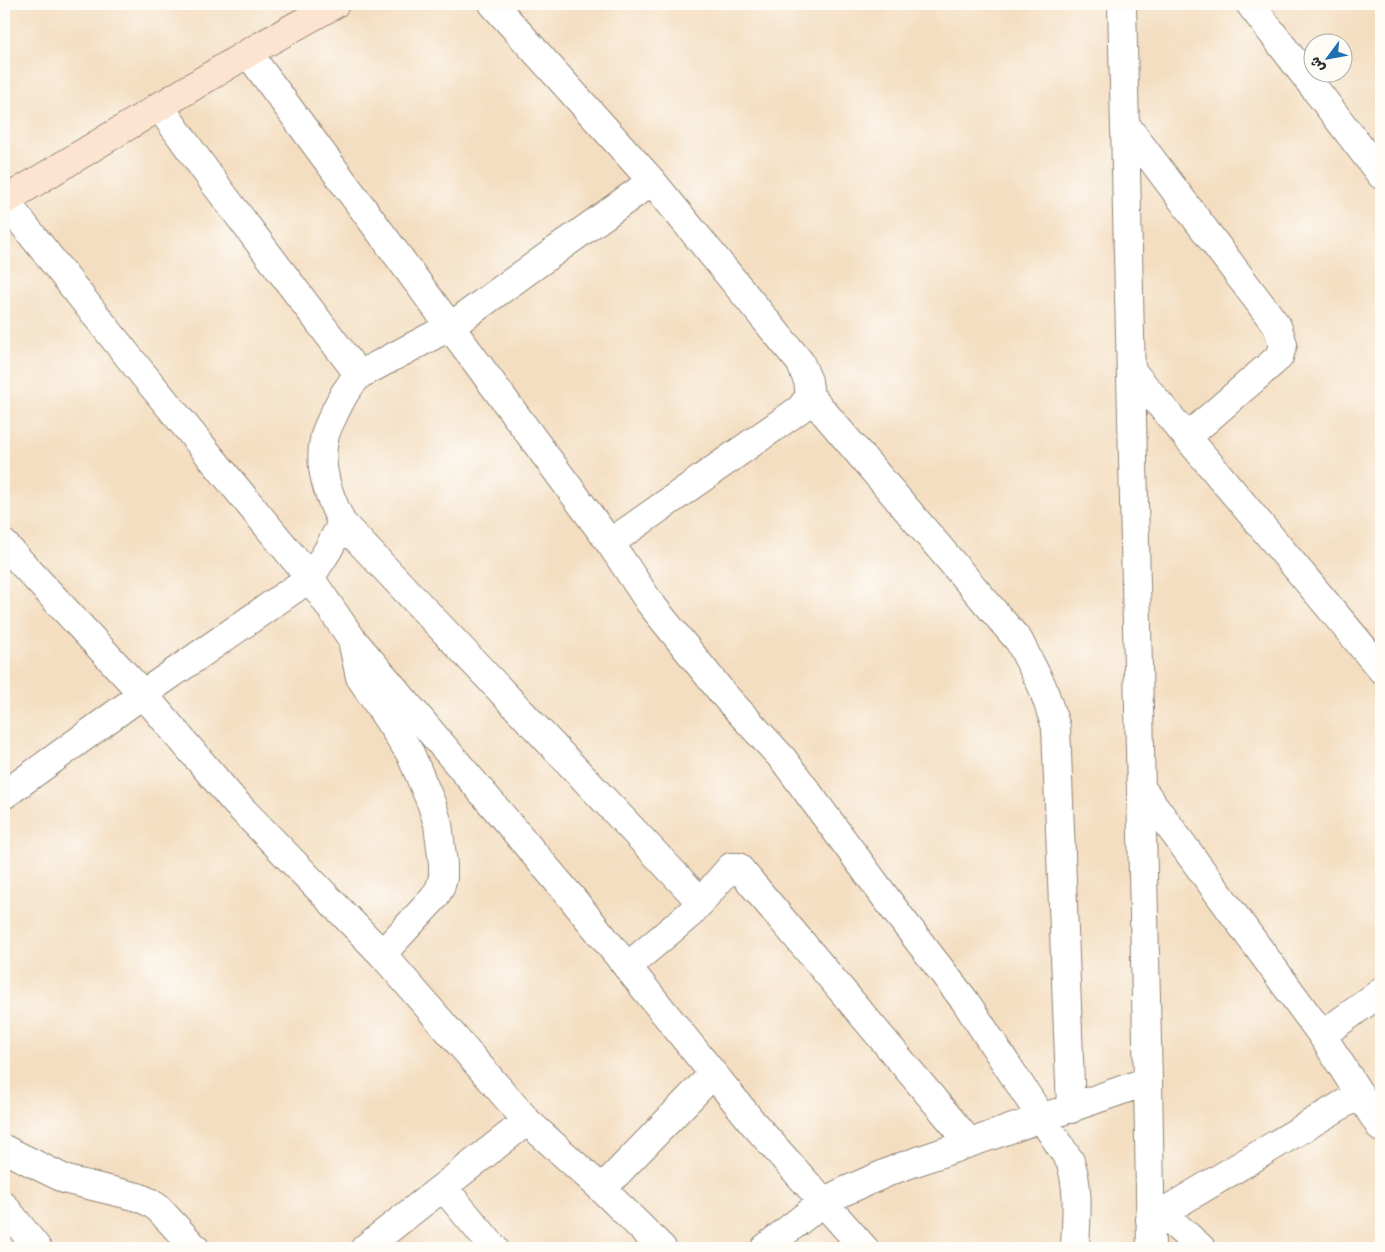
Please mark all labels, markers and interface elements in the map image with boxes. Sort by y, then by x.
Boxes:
north arrow [1302,32,1352,82]
text: ش [1304,54,1329,77]

